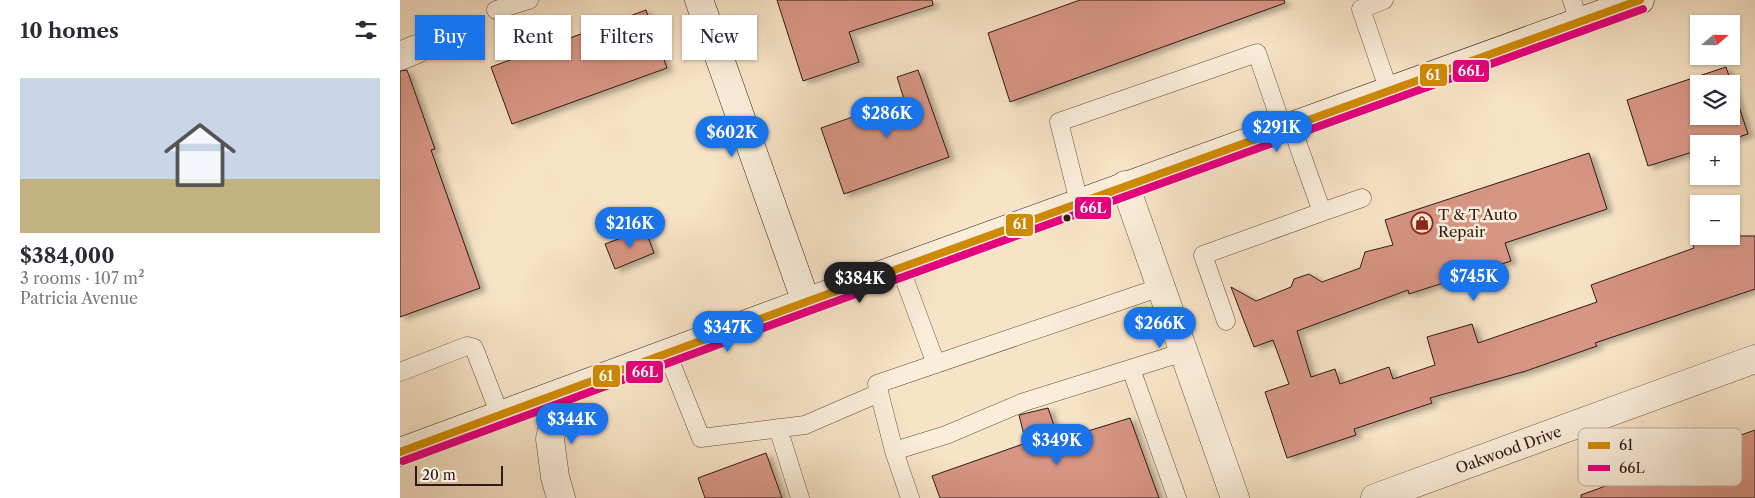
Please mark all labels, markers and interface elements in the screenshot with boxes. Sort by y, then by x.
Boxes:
chip: Buy [415,15,485,60]
chip: Rent [495,15,571,60]
chip: Filters [581,15,672,60]
chip: New [682,15,757,60]
north arrow [1690,15,1740,65]
map controls [1690,15,1740,245]
icon: filters [352,16,380,44]
text: 10 homes [20,18,119,43]
line badge: 66L [1452,59,1490,83]
text: 66L [1458,62,1485,80]
line badge: 61 [1419,63,1448,87]
text: 61 [1426,66,1441,84]
button: layers [1690,75,1740,125]
pin: $286K [852,96,922,139]
text: $286K [862,103,912,123]
icon: home [155,110,245,200]
pin: $291K [1242,110,1312,153]
pin: $602K [697,116,767,158]
text: $291K [1253,117,1301,137]
text: $602K [707,122,757,142]
button: + [1690,135,1740,185]
button: − [1690,195,1740,245]
line badge: 66L [1074,196,1112,220]
text: 66L [1080,199,1107,217]
place label: T & T Auto Repair [1438,205,1517,241]
pin: $216K [595,206,665,249]
shop icon: T & T Auto Repair [1410,211,1434,235]
text: $216K [606,213,654,233]
line badge: 61 [1005,213,1034,237]
unlabelled marker [1062,213,1072,223]
text: 61 [1013,215,1028,233]
text: $384,000 [20,243,115,268]
pin: $745K [1439,260,1509,302]
pin: $384K [825,262,895,304]
text: $745K [1450,266,1498,286]
text: 3 rooms · 107 m² [20,268,145,288]
text: $384K [835,268,885,288]
text: Patricia Avenue [20,288,138,308]
pin: $266K [1125,306,1195,349]
pin: $347K [693,310,763,353]
text: $266K [1135,313,1185,333]
text: $347K [704,317,752,337]
line badge: 66L [625,360,664,384]
text: 66L [632,363,659,381]
line badge: 61 [592,364,621,388]
text: 61 [599,367,614,385]
pin: $344K [537,402,607,445]
text: $344K [547,409,597,429]
street label: Oakwood Drive [1453,421,1564,477]
pin: $349K [1022,424,1092,466]
legend [1578,428,1742,486]
text: $349K [1032,430,1082,450]
text: 61 [1619,436,1633,454]
text: 66L [1619,459,1645,477]
scale bar [415,463,502,486]
text: 20 m [422,466,456,484]

